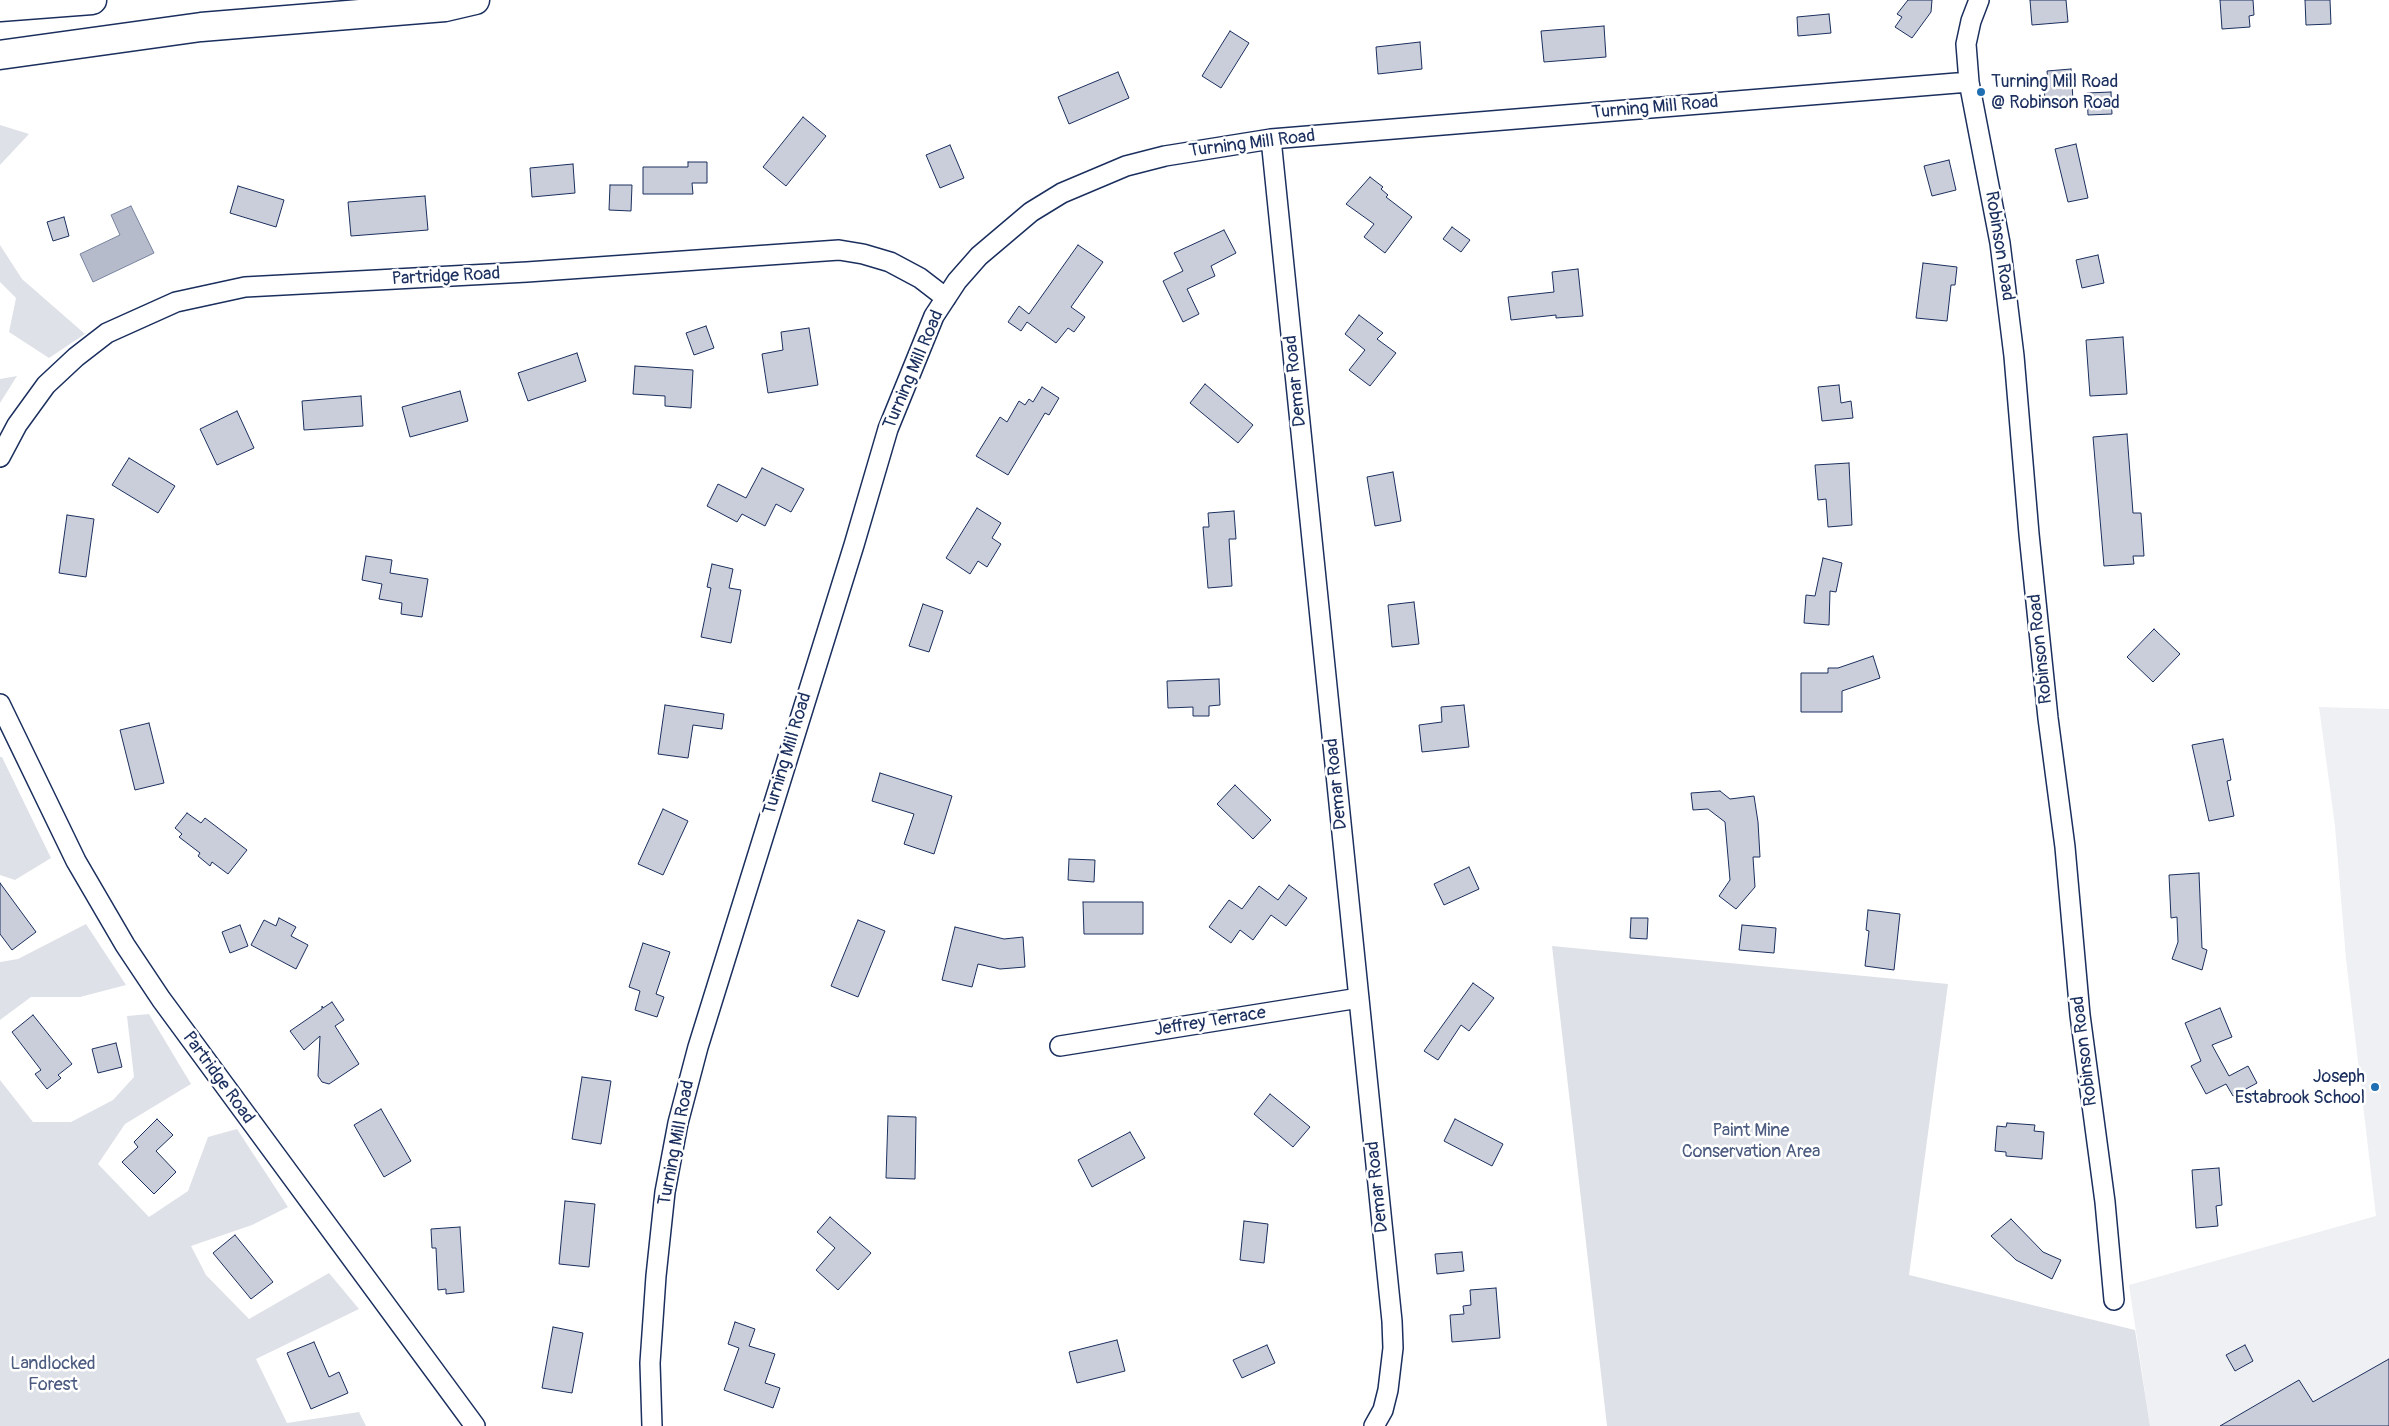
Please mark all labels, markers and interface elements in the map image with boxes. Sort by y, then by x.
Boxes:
place label: Turning Mill Road @ Robinson Road [1991,71,2120,114]
marker: Turning Mill Road @ Robinson Road [1975,86,1987,98]
street label: Turning Mill Road [1591,92,1719,124]
street label: Turning Mill Road [1188,126,1316,162]
street label: Robinson Road [1980,190,2018,302]
street label: Partridge Road [391,263,501,291]
street label: Turning Mill Road [879,307,949,433]
street label: Demar Road [1280,334,1312,428]
street label: Robinson Road [2024,593,2058,705]
street label: Turning Mill Road [759,690,817,818]
street label: Demar Road [1321,737,1353,831]
street label: Robinson Road [2068,995,2102,1107]
street label: Jeffrey Terrace [1153,1003,1267,1041]
street label: Partridge Road [177,1028,259,1128]
place label: Joseph Estabrook School [2235,1066,2365,1108]
street label: Turning Mill Road [654,1079,700,1207]
marker: Joseph Estabrook School [2369,1081,2381,1093]
park label: Paint Mine Conservation Area [1682,1120,1820,1162]
street label: Demar Road [1362,1140,1394,1234]
park label: Landlocked Forest [10,1353,96,1396]

